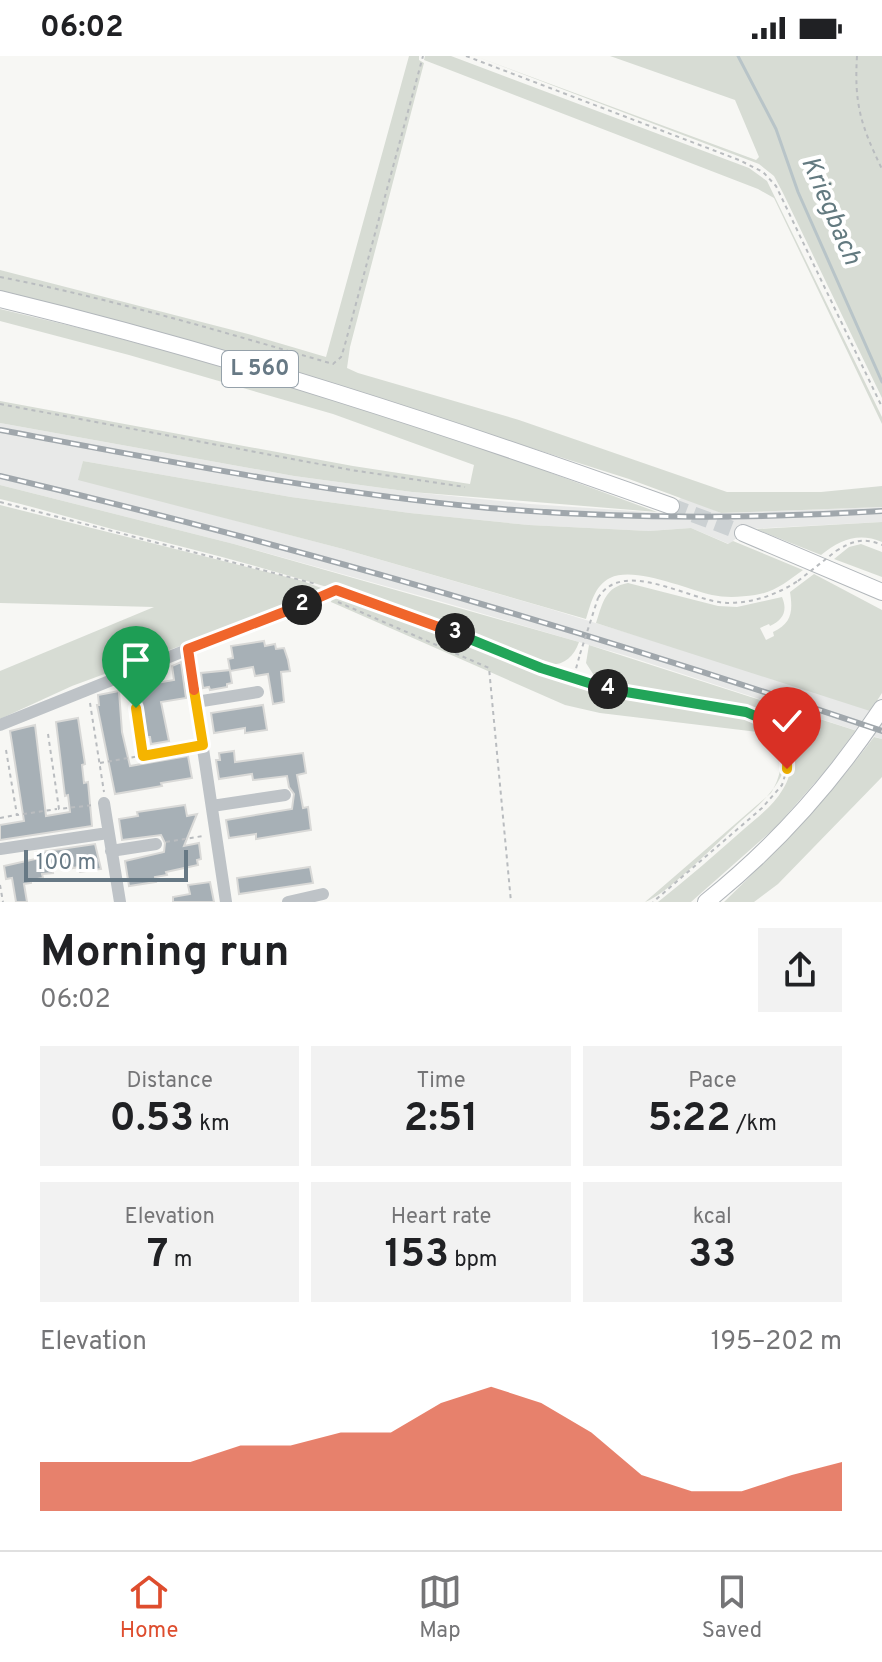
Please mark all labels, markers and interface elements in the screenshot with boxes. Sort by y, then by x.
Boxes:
text: 06:02 [40,10,124,47]
water label: Kriegbach [792,152,868,270]
road number: L 560 [222,351,298,387]
pin: 2 [282,585,322,625]
text: 2 [295,591,309,618]
pin: 3 [435,613,475,653]
text: 3 [448,619,462,646]
pin [102,626,170,708]
icon: arrive [114,638,158,682]
pin: 4 [588,669,628,709]
text: 4 [601,675,615,702]
pin [753,687,821,769]
icon: check [765,699,809,743]
scale bar [24,846,188,882]
text: 100 m [36,850,96,877]
text: Morning run [40,926,290,982]
button: share [758,928,842,1012]
text: 06:02 [40,984,111,1017]
text: Distance [126,1068,213,1095]
text: Time [416,1068,466,1095]
text: Pace [688,1068,737,1095]
text: 0.53 [110,1095,194,1145]
text: 2:51 [404,1095,478,1145]
text: 5:22 [648,1095,731,1145]
text: km [194,1111,230,1138]
text: /km [731,1111,777,1138]
text: Elevation [124,1204,215,1231]
text: Heart rate [391,1204,491,1231]
text: kcal [693,1204,732,1231]
text: 7 [147,1231,168,1281]
text: 153 [385,1231,449,1281]
text: 33 [688,1231,736,1281]
text: m [168,1247,192,1274]
text: bpm [449,1247,497,1274]
text: Elevation [40,1326,147,1359]
text: 195–202 m [711,1326,842,1359]
tab: Home [120,1570,178,1645]
tab: Map [418,1570,462,1645]
tab: Saved [702,1570,762,1645]

